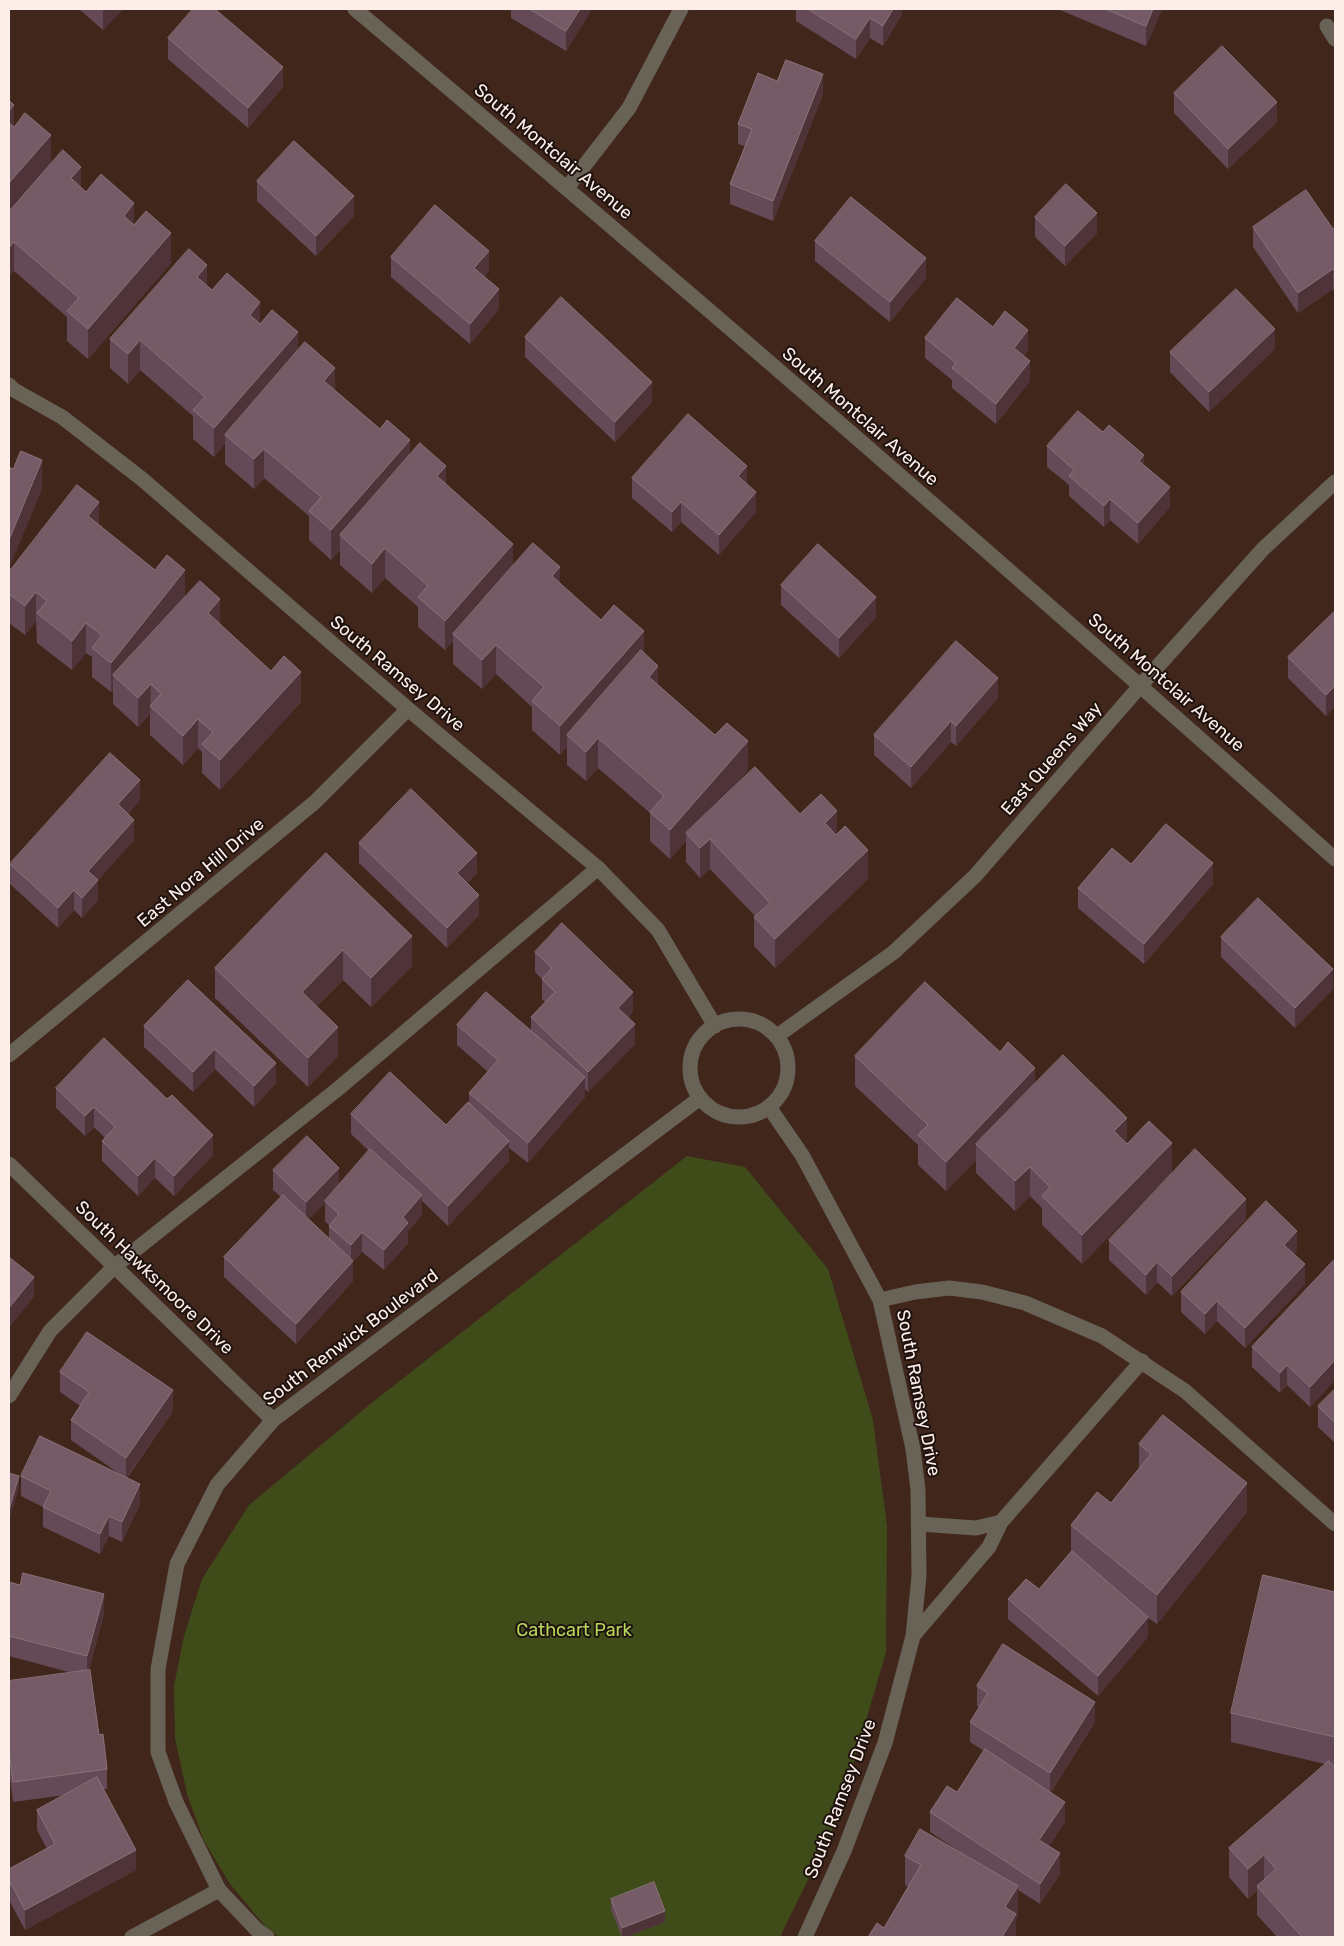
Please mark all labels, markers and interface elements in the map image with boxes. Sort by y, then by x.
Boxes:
street label: South Montclair Avenue [469,79,637,225]
street label: South Montclair Avenue [777,343,943,491]
street label: South Montclair Avenue [1083,609,1249,757]
street label: South Ramsey Drive [325,611,469,737]
street label: East Queens Way [997,698,1107,820]
street label: East Nora Hill Drive [133,814,269,932]
street label: South Hawksmoore Drive [70,1197,238,1359]
street label: South Renwick Boulevard [259,1265,443,1411]
street label: South Ramsey Drive [891,1308,945,1478]
park label: Cathcart Park [516,1620,632,1642]
street label: South Ramsey Drive [801,1716,881,1882]

